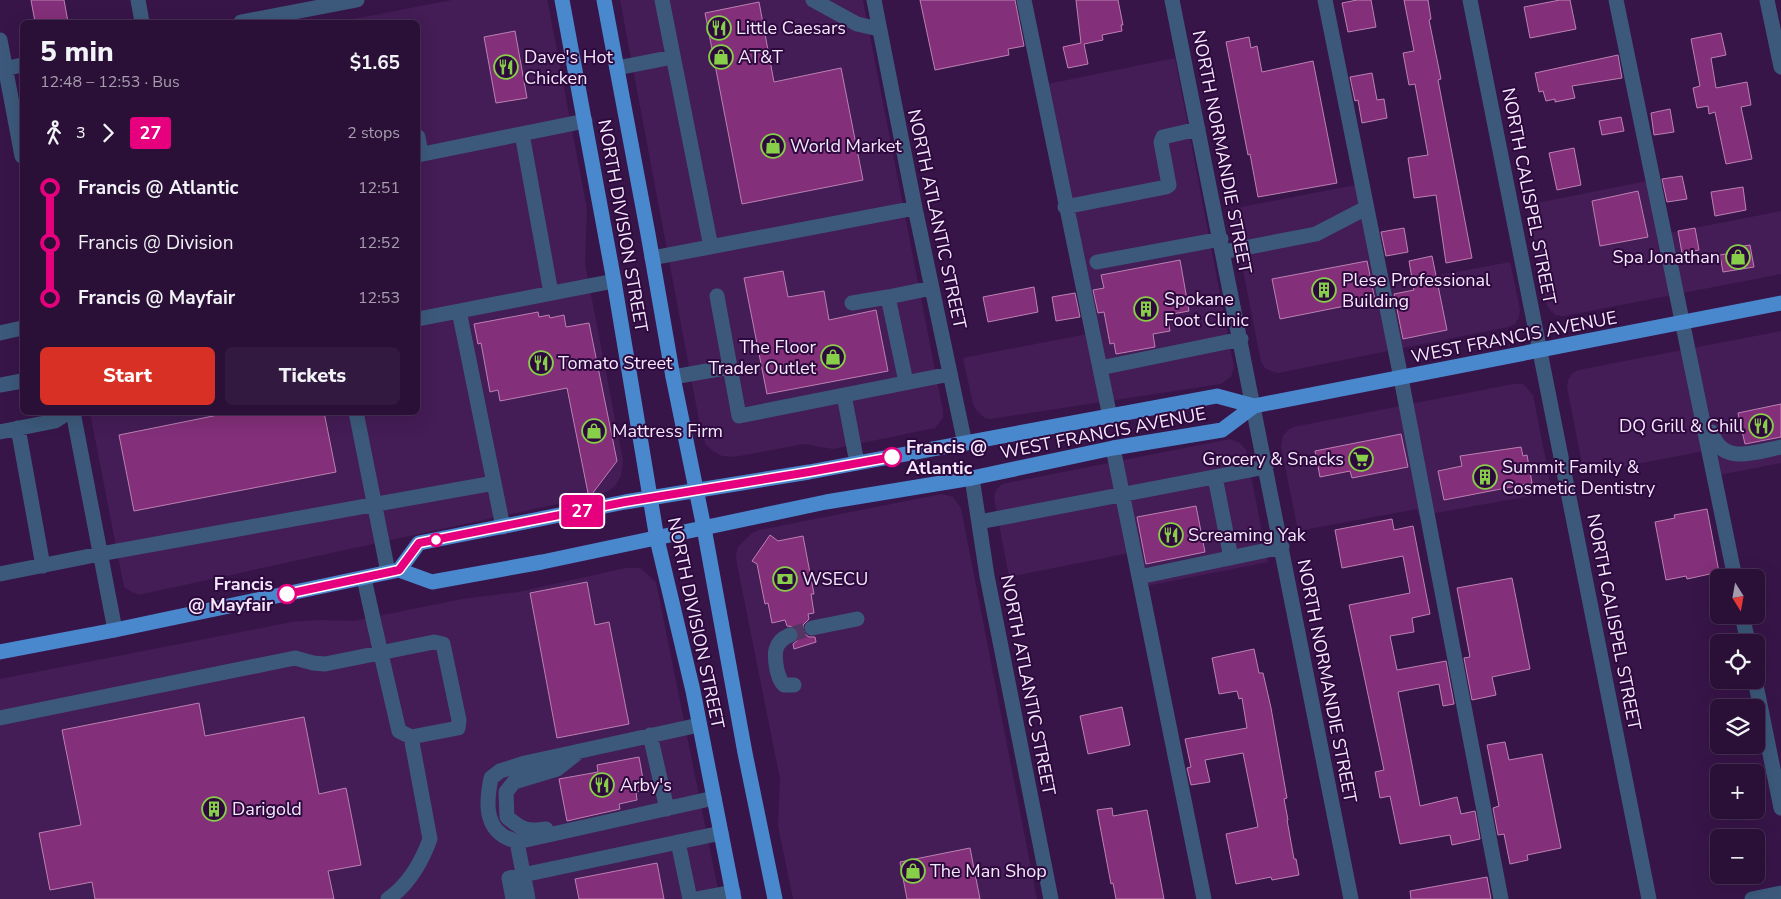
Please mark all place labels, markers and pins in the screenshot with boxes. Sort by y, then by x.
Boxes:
restaurant icon: Little Caesars [706,15,732,41]
place label: Little Caesars [736,16,846,40]
shop icon: AT&T [708,44,734,70]
place label: Dave's Hot Chicken [524,45,613,90]
place label: AT&T [738,45,783,69]
restaurant icon: Dave's Hot Chicken [493,54,519,80]
shop icon: World Market [760,133,786,159]
place label: World Market [790,134,902,158]
shop icon: Spa Jonathan [1725,244,1751,270]
place label: Spa Jonathan [1612,245,1720,269]
place label: Plese Professional Building [1342,268,1491,313]
building icon: Plese Professional Building [1311,277,1337,303]
place label: Spokane Foot Clinic [1164,287,1249,332]
building icon: Spokane Foot Clinic [1133,296,1159,322]
place label: The Floor Trader Outlet [708,335,817,380]
shop icon: The Floor Trader Outlet [820,344,846,370]
restaurant icon: Tomato Street [528,350,554,376]
place label: Tomato Street [558,351,673,375]
restaurant icon: DQ Grill & Chill [1748,413,1774,439]
place label: DQ Grill & Chill [1619,414,1745,438]
shop icon: Mattress Firm [581,418,607,444]
place label: Mattress Firm [612,419,723,443]
place label: Francis @ Atlantic [906,435,987,480]
supermarket icon: Grocery & Snacks [1348,446,1374,472]
marker: Francis @ Atlantic [882,447,902,467]
place label: Grocery & Snacks [1202,447,1344,471]
place label: Summit Family & Cosmetic Dentistry [1502,455,1656,500]
building icon: Summit Family & Cosmetic Dentistry [1472,464,1498,490]
restaurant icon: Screaming Yak [1158,522,1184,548]
place label: Screaming Yak [1188,523,1307,547]
unlabelled marker [429,533,443,547]
bank icon: WSECU [772,566,798,592]
place label: WSECU [802,567,868,591]
place label: Francis @ Mayfair [188,572,273,617]
marker: Francis @ Mayfair [277,584,297,604]
restaurant icon: Arby's [589,772,615,798]
place label: Arby's [620,773,672,797]
building icon: Darigold [201,796,227,822]
place label: Darigold [232,797,302,821]
shop icon: The Man Shop [900,858,926,884]
place label: The Man Shop [930,859,1047,883]

